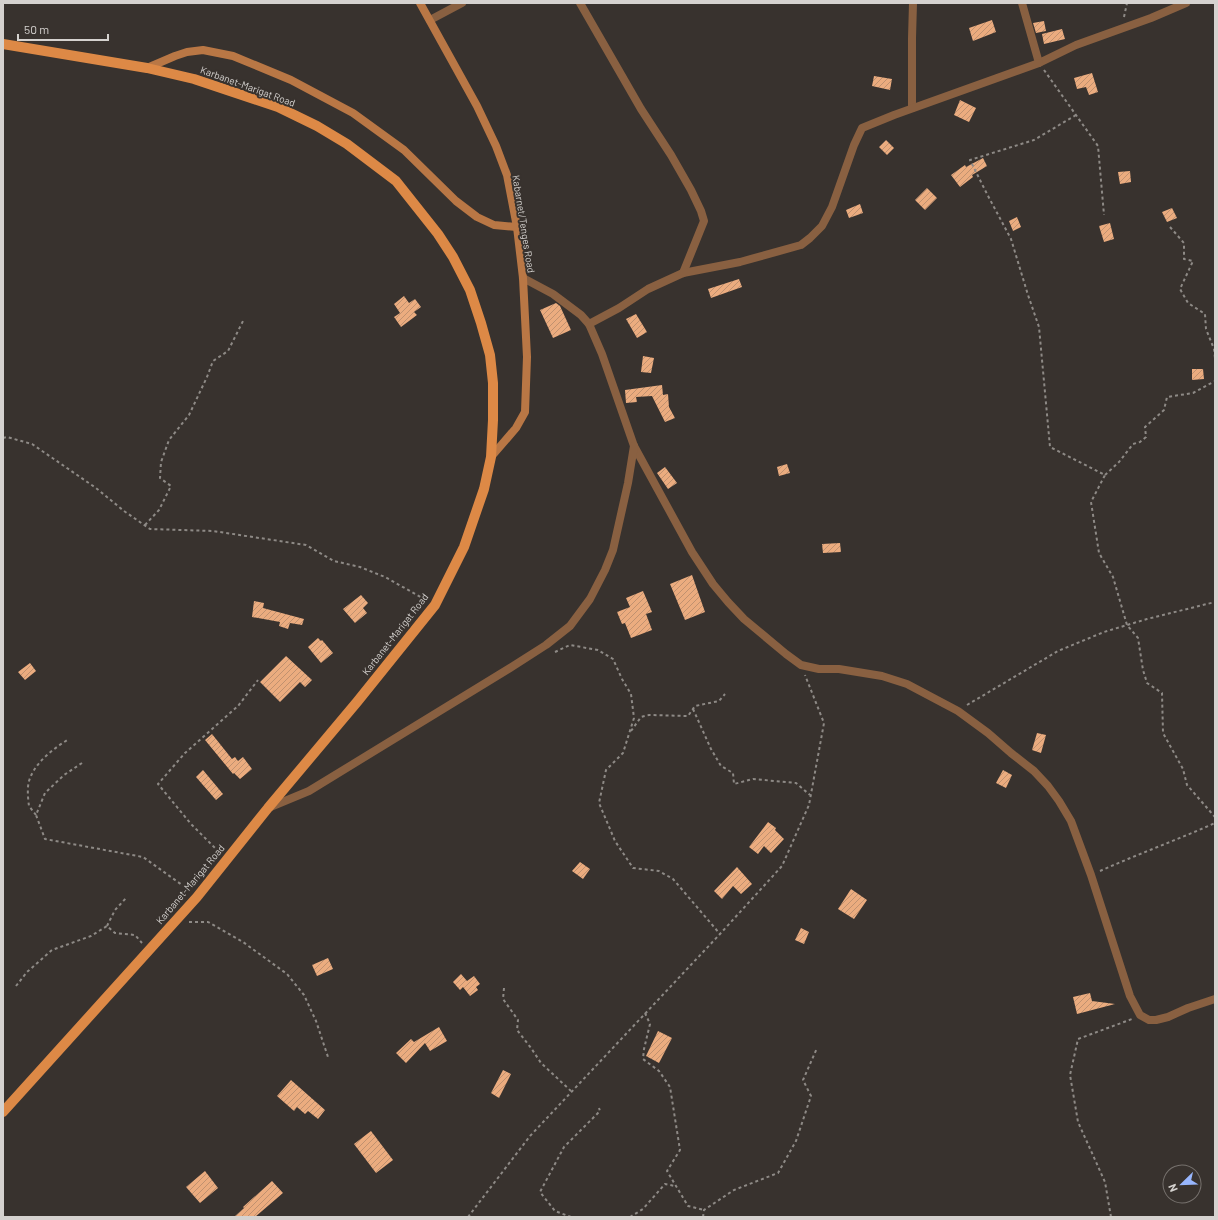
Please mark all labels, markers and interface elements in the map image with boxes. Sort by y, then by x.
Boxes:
scale bar [18,16,108,42]
text: 50 m [24,22,49,36]
street label: Karbanet-Marigat Road [199,63,297,109]
street label: Kabarnet/Tenges Road [510,174,538,274]
street label: Karbanet-Marigat Road [359,591,431,677]
street label: Karbanet-Marigat Road [153,842,227,926]
north arrow [1162,1164,1202,1204]
text: N [1165,1182,1180,1194]

